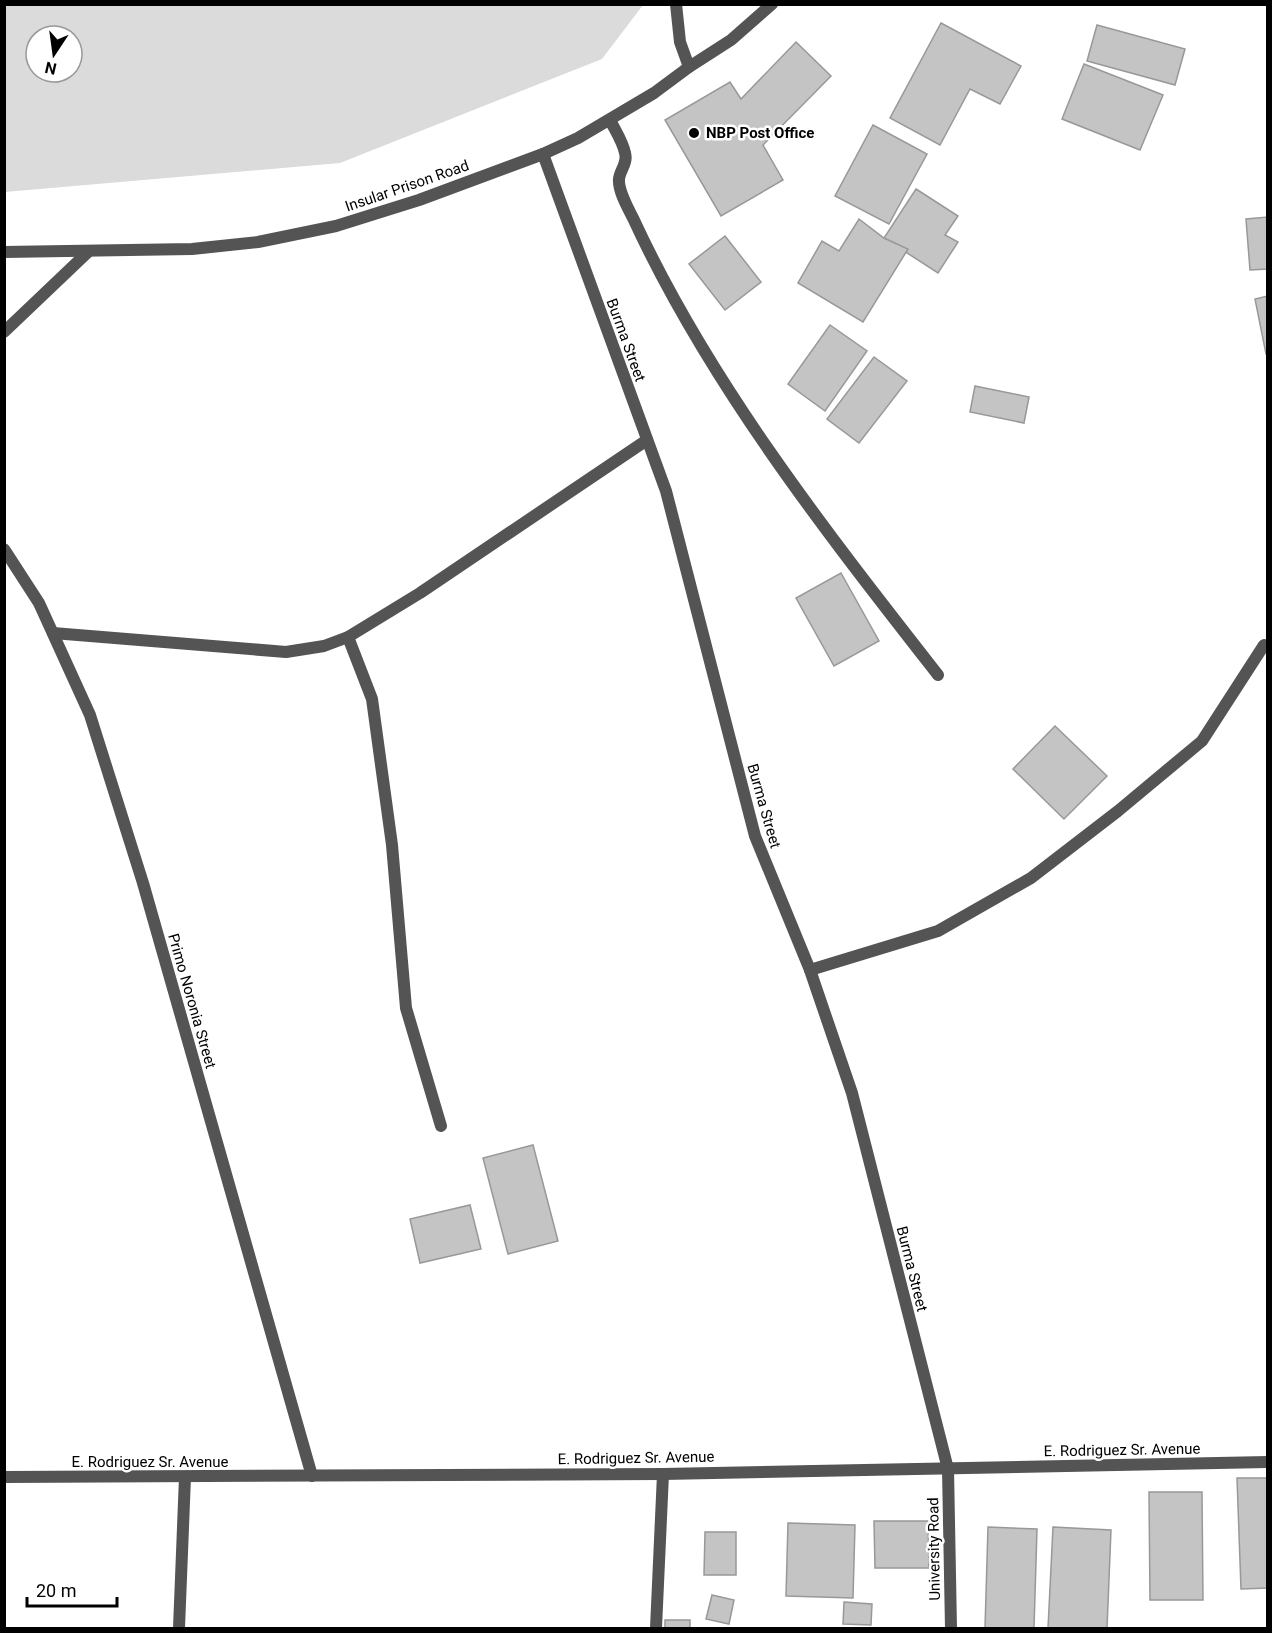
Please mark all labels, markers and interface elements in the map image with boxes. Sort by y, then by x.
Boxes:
north arrow [24,24,84,84]
text: N [43,58,58,79]
place label: NBP Post Office [706,124,814,142]
marker: NBP Post Office [687,126,701,140]
street label: Insular Prison Road [343,156,471,216]
street label: Burma Street [603,296,649,384]
street label: Burma Street [743,762,785,851]
street label: Primo Noronia Street [164,931,220,1071]
street label: Burma Street [893,1224,931,1314]
street label: E. Rodriguez Sr. Avenue [1043,1440,1201,1460]
street label: E. Rodriguez Sr. Avenue [557,1448,715,1468]
street label: E. Rodriguez Sr. Avenue [72,1453,228,1471]
street label: University Road [924,1497,944,1601]
scale bar [27,1570,117,1608]
text: 20 m [36,1580,76,1601]

